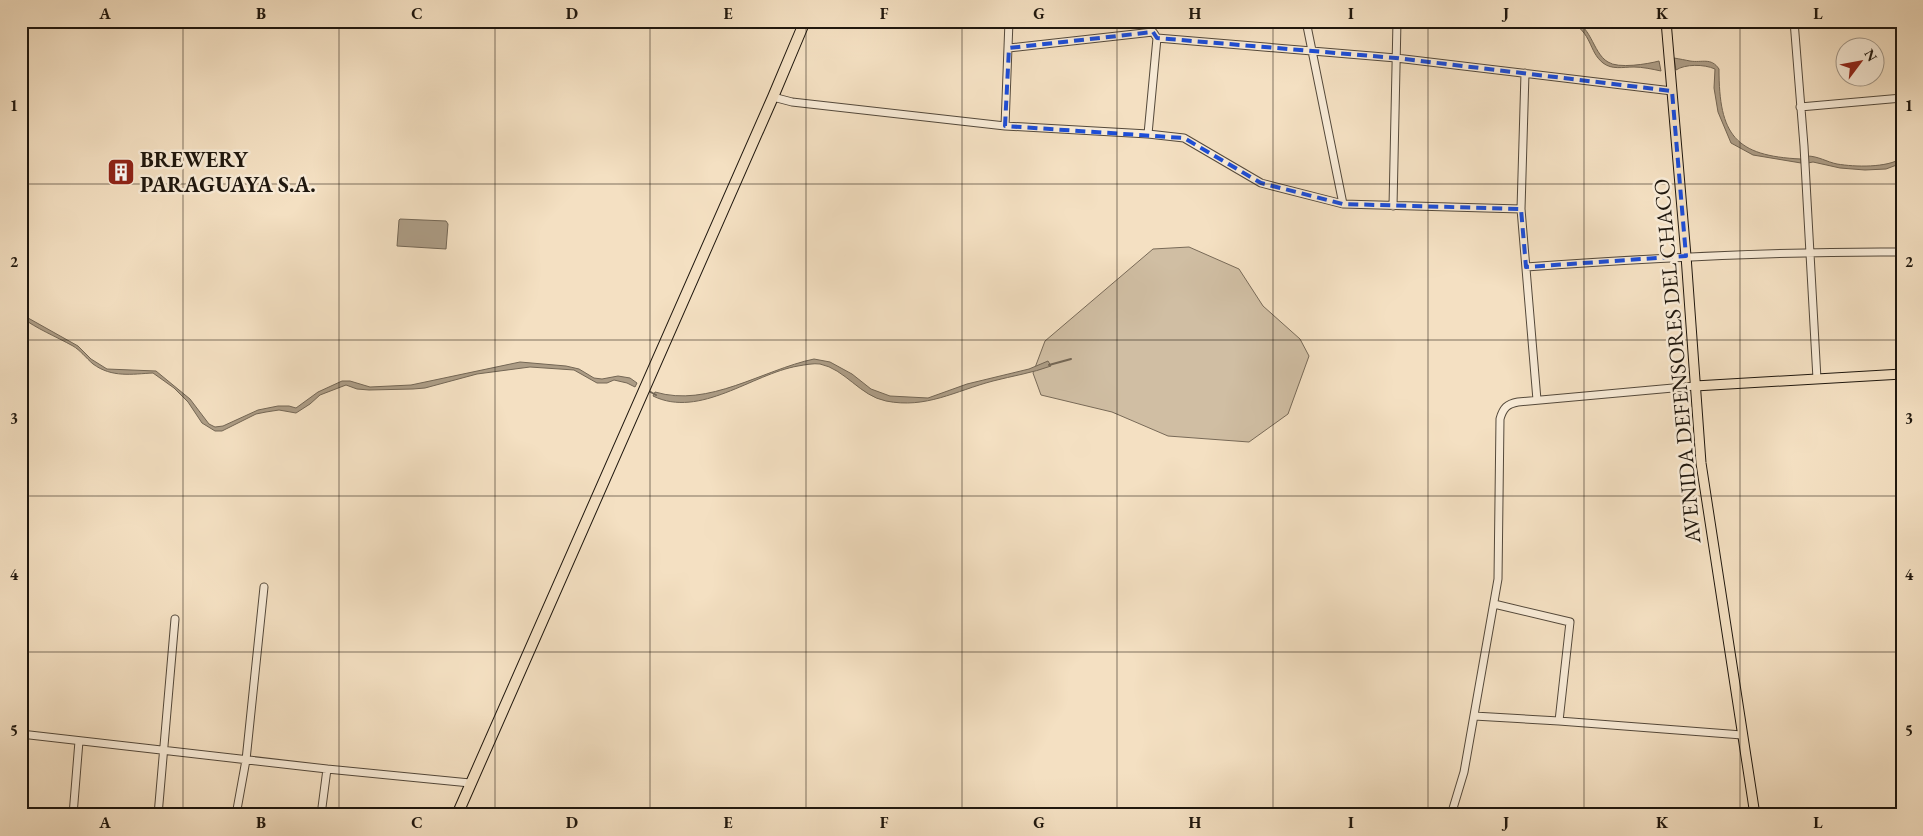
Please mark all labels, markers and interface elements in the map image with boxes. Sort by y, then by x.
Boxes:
text: A [98,3,111,24]
text: B [256,3,266,24]
text: C [411,3,423,24]
text: D [566,3,578,24]
text: E [723,3,733,24]
text: F [880,3,889,24]
text: G [1033,3,1045,24]
text: H [1189,3,1202,24]
text: I [1348,3,1354,24]
text: J [1501,3,1509,24]
text: K [1656,3,1669,24]
text: L [1813,3,1823,24]
north arrow [1836,38,1886,88]
text: N [1860,46,1882,65]
text: 1 [10,95,18,116]
text: 1 [1905,95,1913,116]
place label: BREWERY PARAGUAYA S.A. [140,145,316,199]
building icon: BREWERY PARAGUAYA S.A. [106,157,136,187]
street label: AVENIDA DEFENSORES DEL CHACO [1647,177,1707,546]
text: 2 [10,251,19,272]
text: 2 [1905,251,1914,272]
text: 3 [10,408,18,429]
text: 3 [1905,408,1913,429]
text: 4 [10,564,19,585]
text: 4 [1905,564,1914,585]
text: 5 [10,720,18,741]
text: 5 [1905,720,1913,741]
text: A [98,812,111,833]
text: B [256,812,266,833]
text: C [411,812,423,833]
text: D [566,812,578,833]
text: E [723,812,733,833]
text: F [880,812,889,833]
text: G [1033,812,1045,833]
text: H [1189,812,1202,833]
text: I [1348,812,1354,833]
text: J [1501,812,1509,833]
text: K [1656,812,1669,833]
text: L [1813,812,1823,833]

